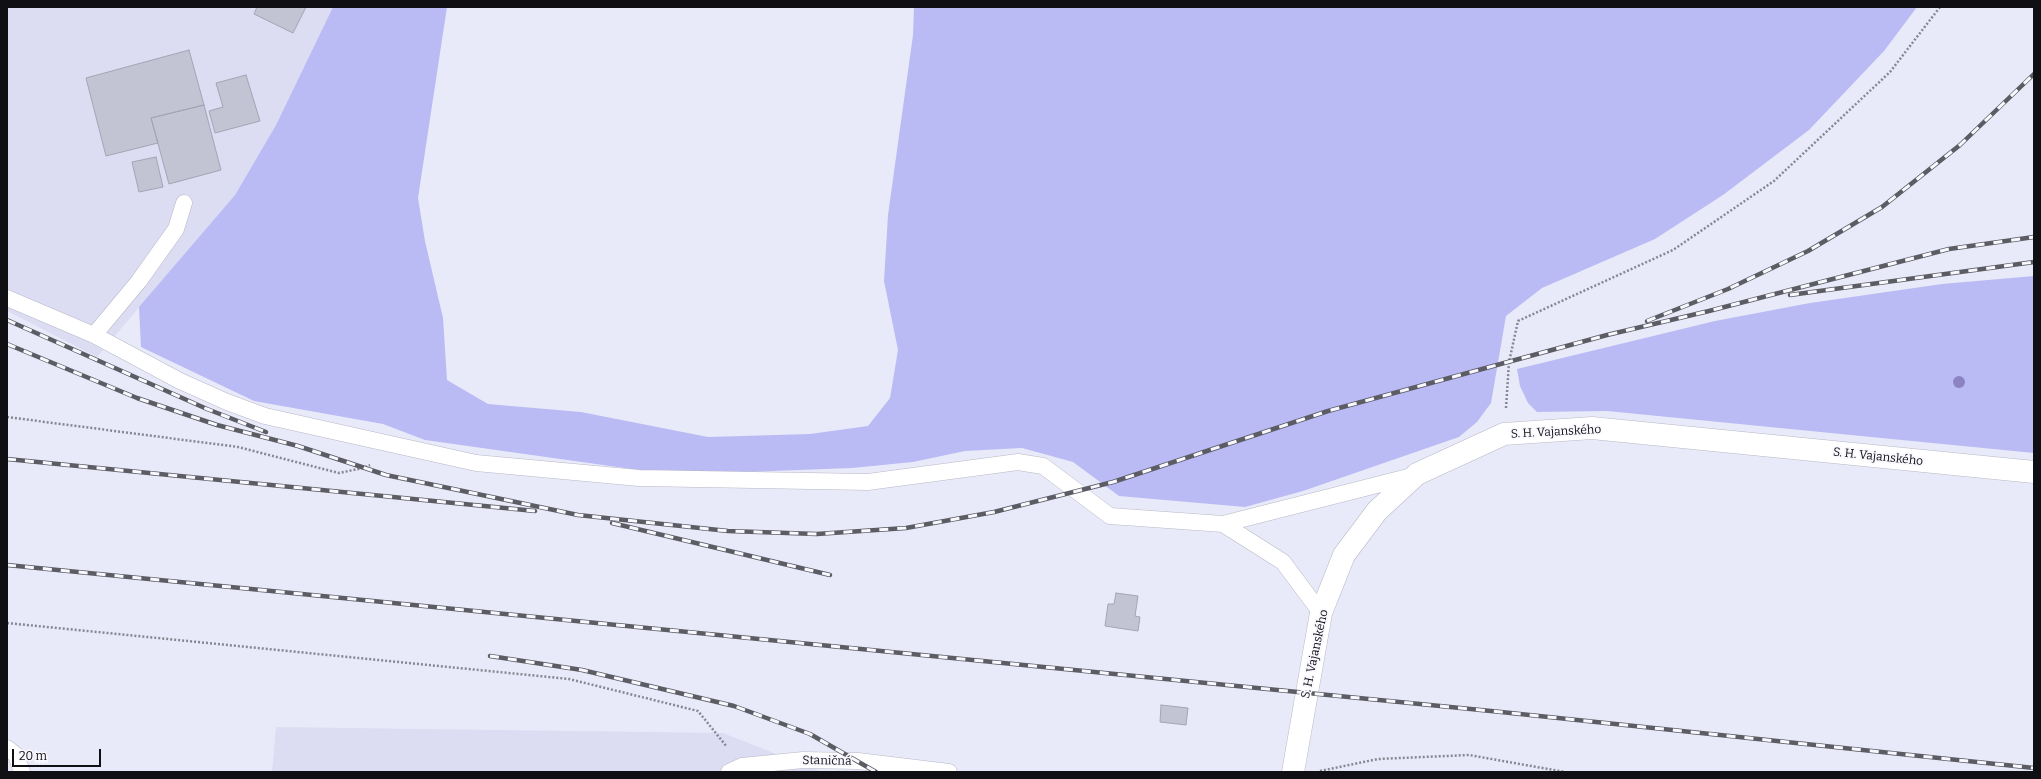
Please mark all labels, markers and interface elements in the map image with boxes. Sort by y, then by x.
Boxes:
street label: S. H. Vajanského [1510,422,1602,442]
street label: S. H. Vajanského [1832,445,1924,469]
street label: S. H. Vajanského [1299,608,1331,700]
scale bar [14,741,103,767]
text: 20 m [19,749,47,763]
street label: Staničná [802,753,852,769]

